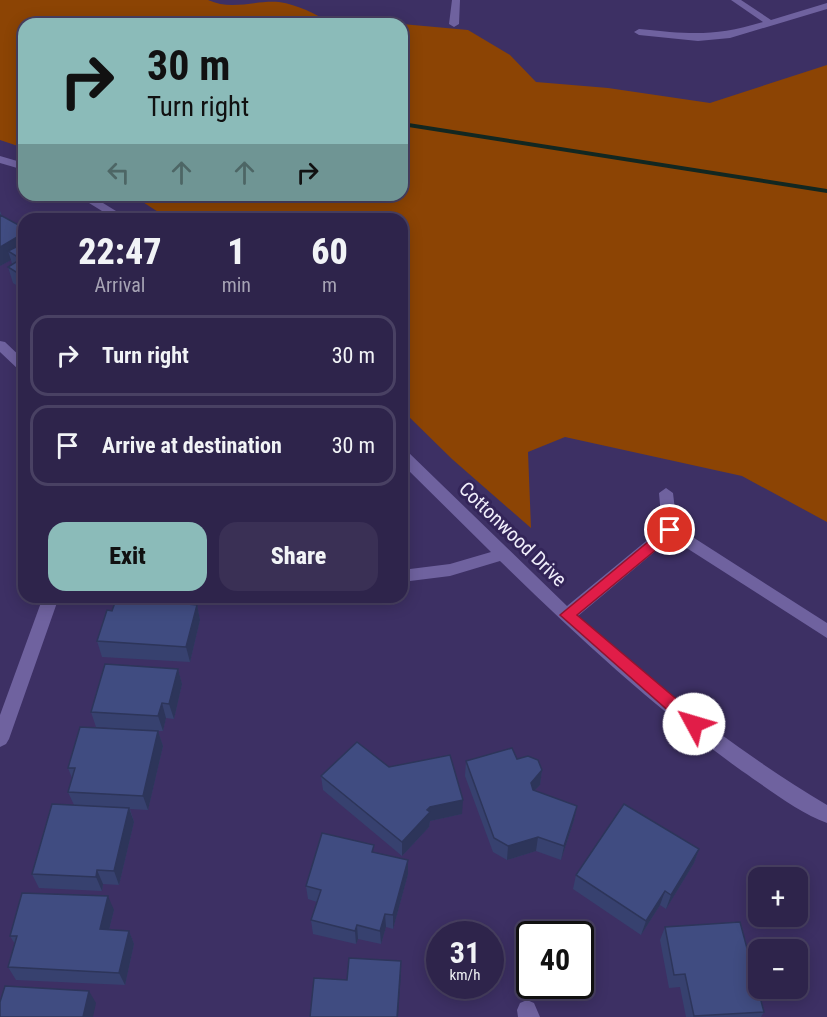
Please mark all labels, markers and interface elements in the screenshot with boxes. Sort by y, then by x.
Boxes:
text: 30 m [147,41,230,90]
icon: right [48,42,126,120]
text: Turn right [147,91,249,123]
icon: left [102,156,135,189]
icon: ahead [165,156,198,189]
icon: ahead [228,156,261,189]
icon: right [291,156,324,189]
text: 22:47 [78,231,162,273]
text: 1 [227,231,246,273]
text: 60 [311,231,348,273]
text: Arrival [94,273,145,297]
text: min [222,273,251,297]
text: m [322,273,337,297]
icon: right [51,339,84,372]
text: Turn right [102,343,189,368]
text: 30 m [332,343,375,368]
icon: arrive [51,429,84,462]
text: Arrive at destination [102,433,282,458]
text: 30 m [332,433,375,458]
street label: Cottonwood Drive [454,477,572,591]
pin [644,504,695,555]
icon: arrive [653,513,686,546]
button: Exit [48,522,207,591]
button: Share [219,522,378,591]
position arrow [662,692,726,756]
map controls [748,867,808,999]
button: + [748,867,808,927]
speed limit sign: 40 [516,921,594,999]
text: 31 [450,935,480,970]
button: − [748,939,808,999]
text: km/h [450,966,480,984]

